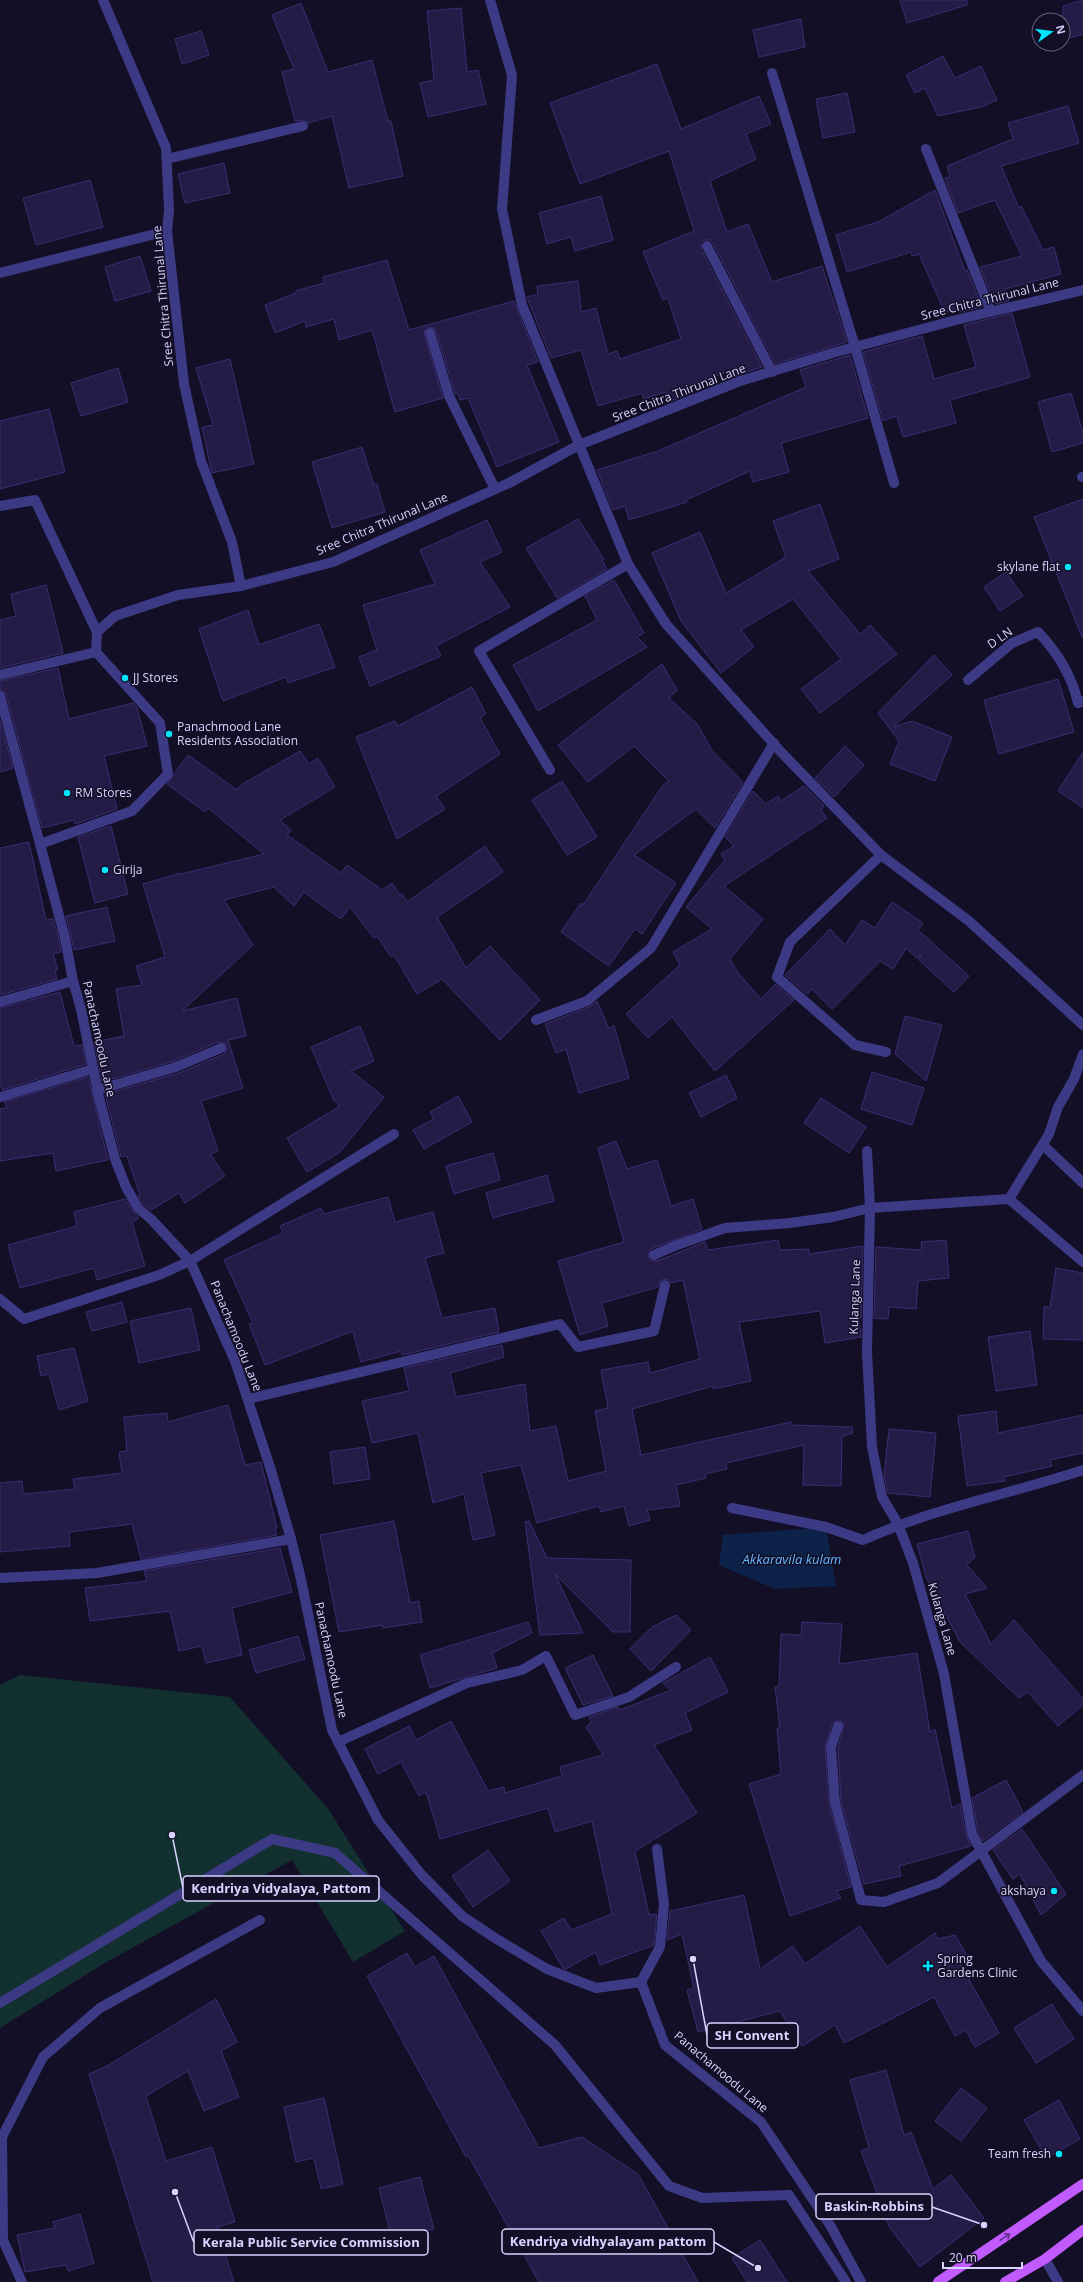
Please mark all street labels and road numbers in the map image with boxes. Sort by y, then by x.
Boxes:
street label: Sree Chitra Thirunal Lane [148,225,177,367]
street label: Sree Chitra Thirunal Lane [919,273,1061,324]
street label: Sree Chitra Thirunal Lane [610,359,748,426]
street label: Sree Chitra Thirunal Lane [313,488,450,559]
street label: D LN [984,623,1016,652]
street label: Panachamoodu Lane [79,979,120,1099]
street label: Kulanga Lane [845,1259,864,1335]
street label: Panachamoodu Lane [206,1278,267,1394]
street label: Kulanga Lane [924,1580,961,1658]
street label: Panachamoodu Lane [311,1600,352,1720]
street label: Panachamoodu Lane [671,2027,772,2116]

